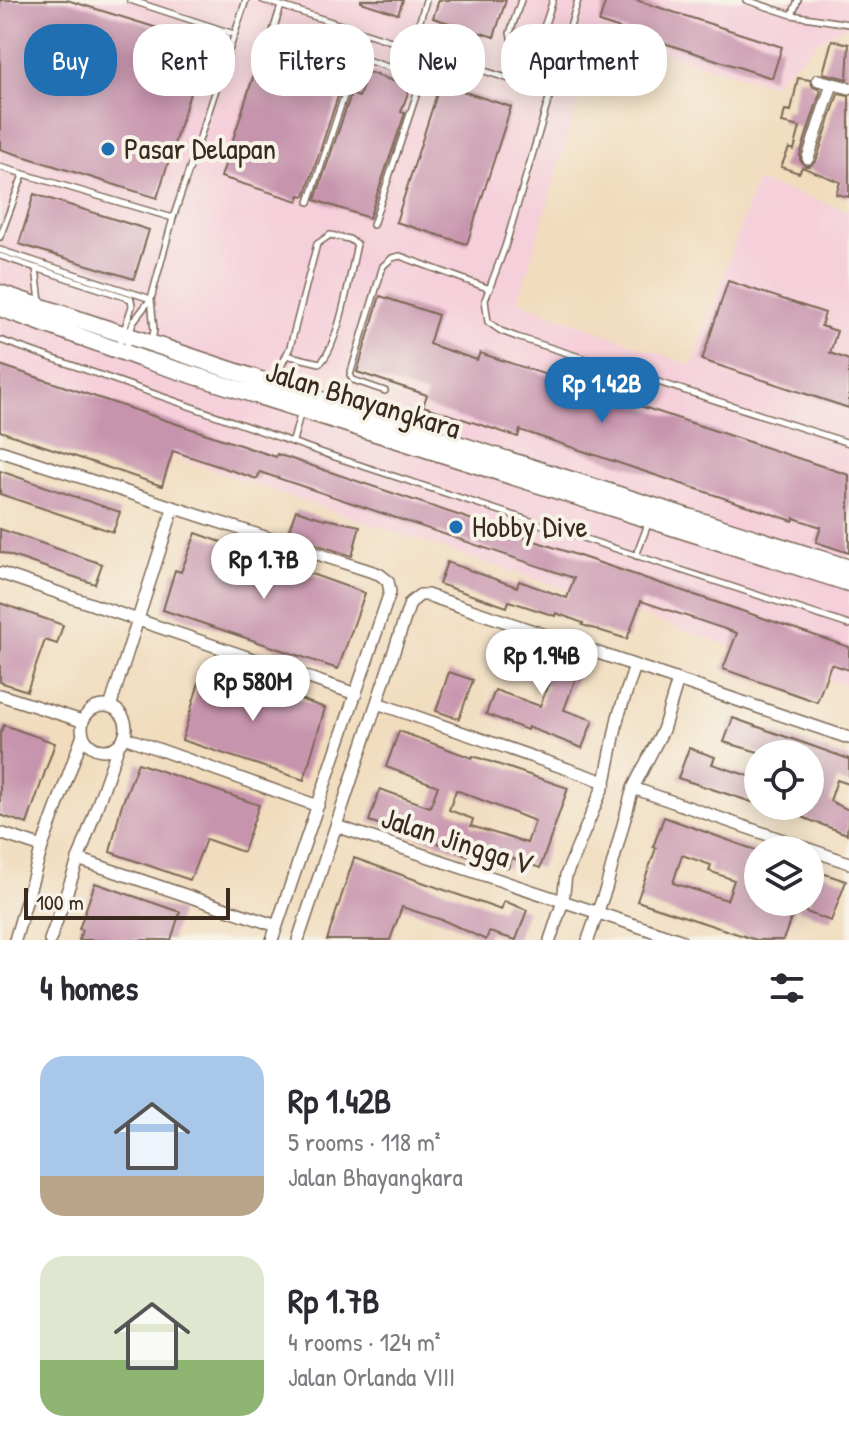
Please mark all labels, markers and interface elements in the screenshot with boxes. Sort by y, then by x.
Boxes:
chip: Buy [24,24,117,96]
chip: Rent [133,24,235,96]
chip: Filters [251,24,374,96]
chip: New [390,24,485,96]
chip: Apartment [501,24,667,96]
place label: Pasar Delapan [124,128,276,168]
marker: Pasar Delapan [99,140,117,158]
street label: Jalan Bhayangkara [261,350,466,448]
pin: Rp 1.42B [519,357,685,425]
text: Rp 1.42B [562,365,642,400]
place label: Hobby Dive [472,506,587,546]
marker: Hobby Dive [447,518,465,536]
pin: Rp 1.7B [190,533,338,601]
text: Rp 1.7B [229,541,299,576]
pin: Rp 1.94B [459,629,625,697]
text: Rp 1.94B [504,637,580,672]
pin: Rp 580M [179,655,327,723]
text: Rp 580M [214,663,292,698]
map controls [744,740,824,916]
button: locate [744,740,824,820]
street label: Jalan Jingga V [377,797,538,883]
button: layers [744,836,824,916]
scale bar [24,884,230,920]
text: 100 m [36,887,84,917]
text: 4 homes [40,965,138,1011]
icon: filters [765,966,809,1010]
text: Rp 1.42B [288,1078,391,1124]
icon: home [104,1088,200,1184]
text: 5 rooms · 118 m² [288,1124,441,1159]
text: Jalan Bhayangkara [288,1159,463,1194]
text: Rp 1.7B [288,1278,380,1324]
icon: home [104,1288,200,1384]
text: 4 rooms · 124 m² [288,1324,441,1359]
text: Jalan Orlanda VIII [288,1359,455,1394]

